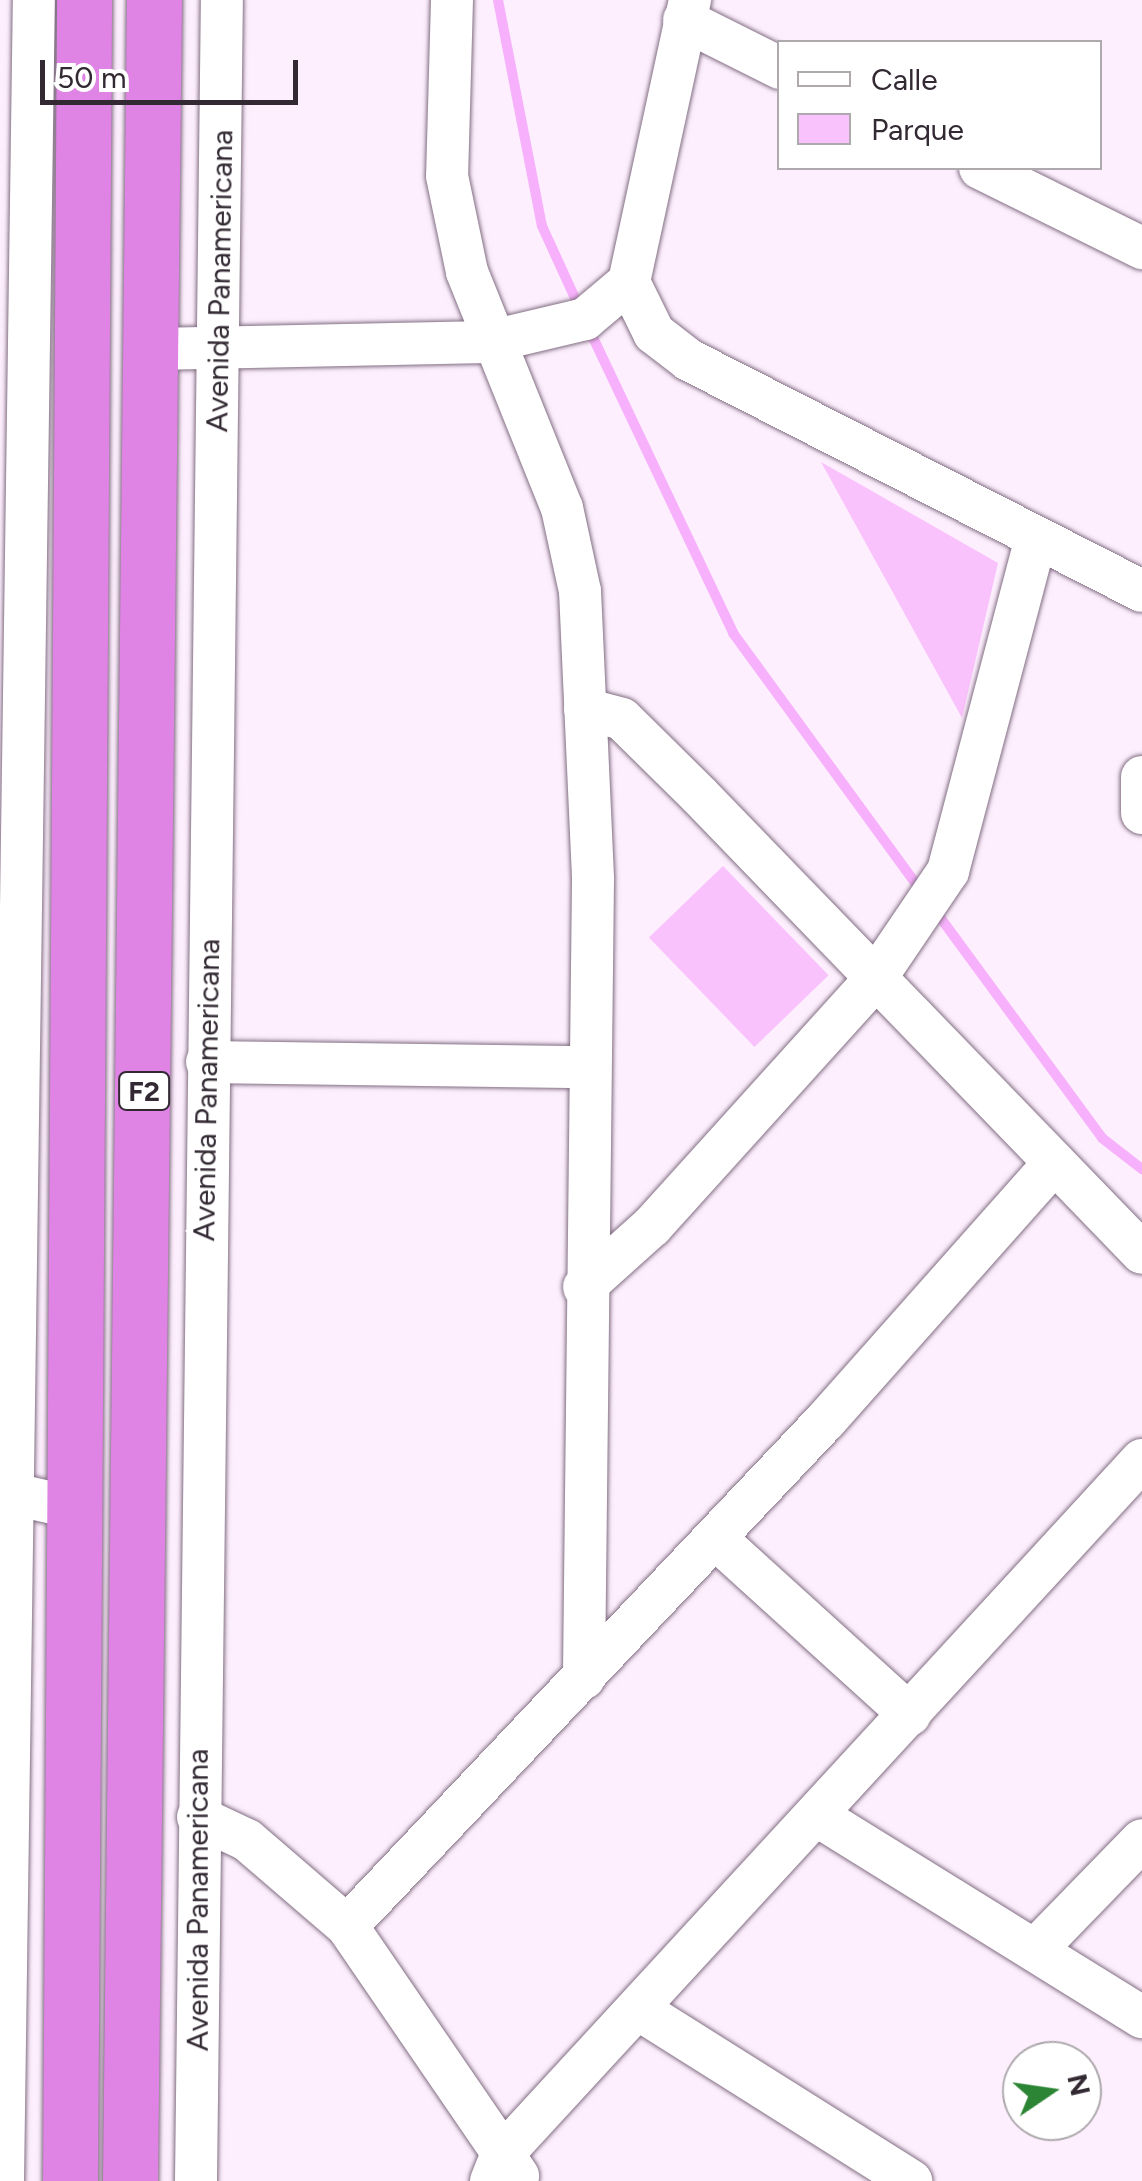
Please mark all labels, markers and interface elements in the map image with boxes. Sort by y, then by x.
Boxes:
scale bar [45,40,302,102]
legend [777,40,1102,170]
text: 50 m [57,59,126,96]
text: Calle [871,61,938,98]
text: Parque [871,111,964,148]
street label: Avenida Panamericana [199,129,241,433]
street label: Avenida Panamericana [186,938,228,1242]
road number: F2 [116,1068,172,1114]
street label: Avenida Panamericana [180,1749,216,2051]
north arrow [1002,2041,1102,2141]
text: N [1060,2070,1098,2099]

